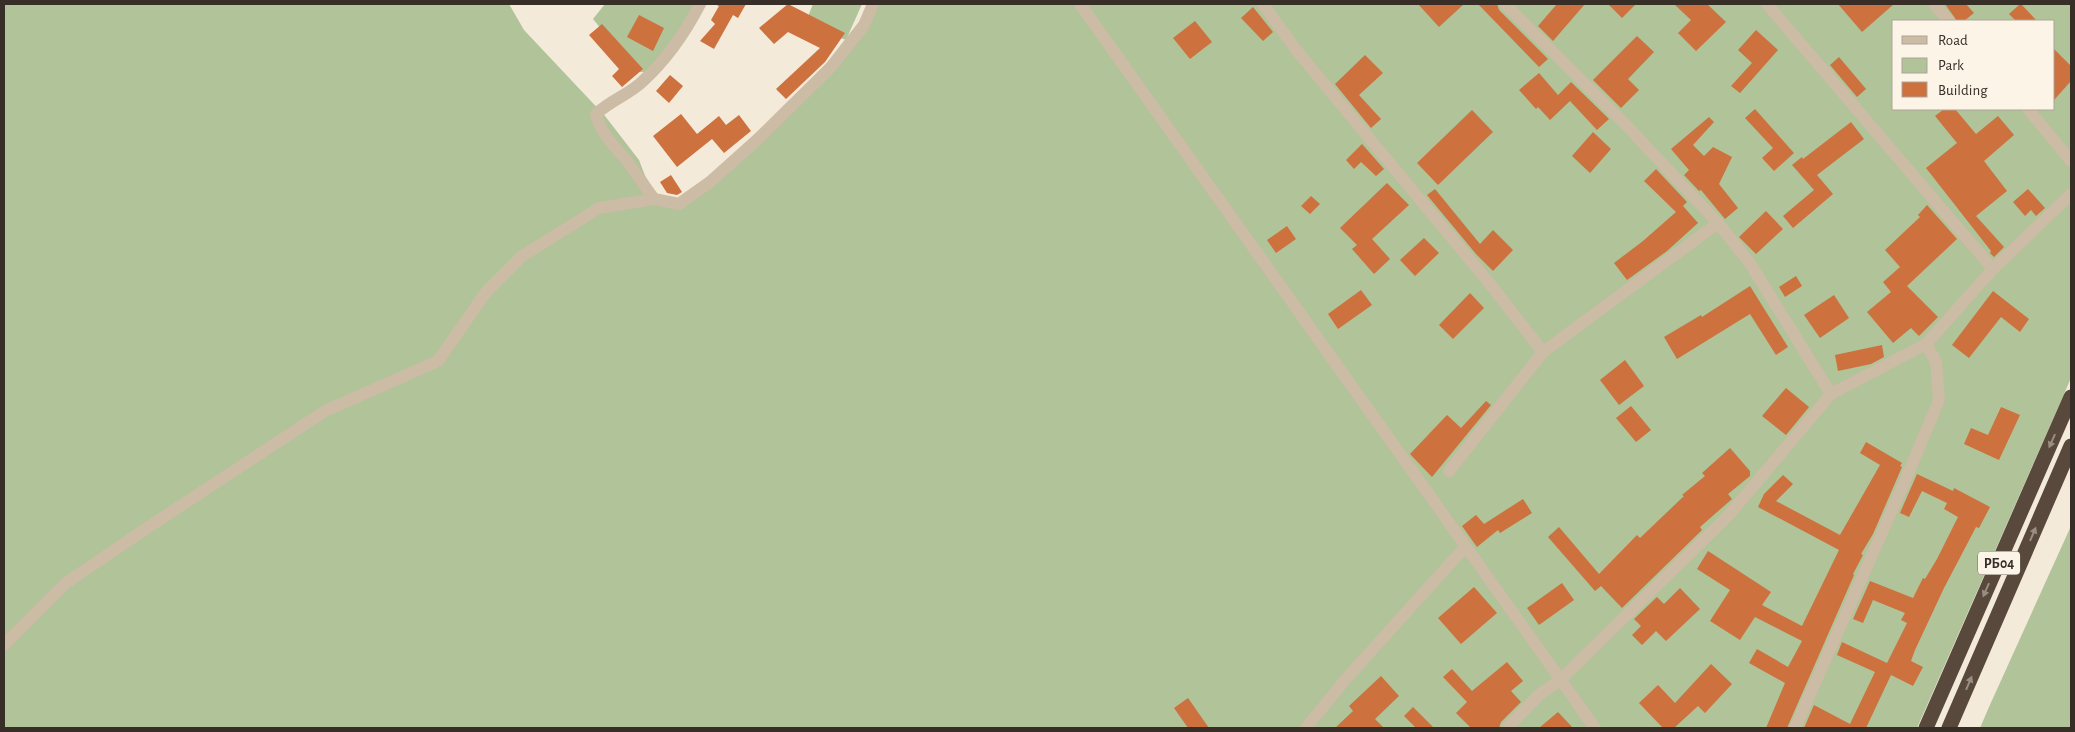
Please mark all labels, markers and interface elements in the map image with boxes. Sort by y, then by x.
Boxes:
legend [1892,20,2055,110]
text: Road [1938,33,1968,48]
text: Park [1938,58,1964,73]
text: Building [1938,83,1988,98]
one-way arrow [2047,434,2055,448]
one-way arrow [2029,526,2037,541]
road number: РБ04 [1978,552,2020,574]
one-way arrow [1982,583,1990,597]
one-way arrow [1965,676,1973,691]

